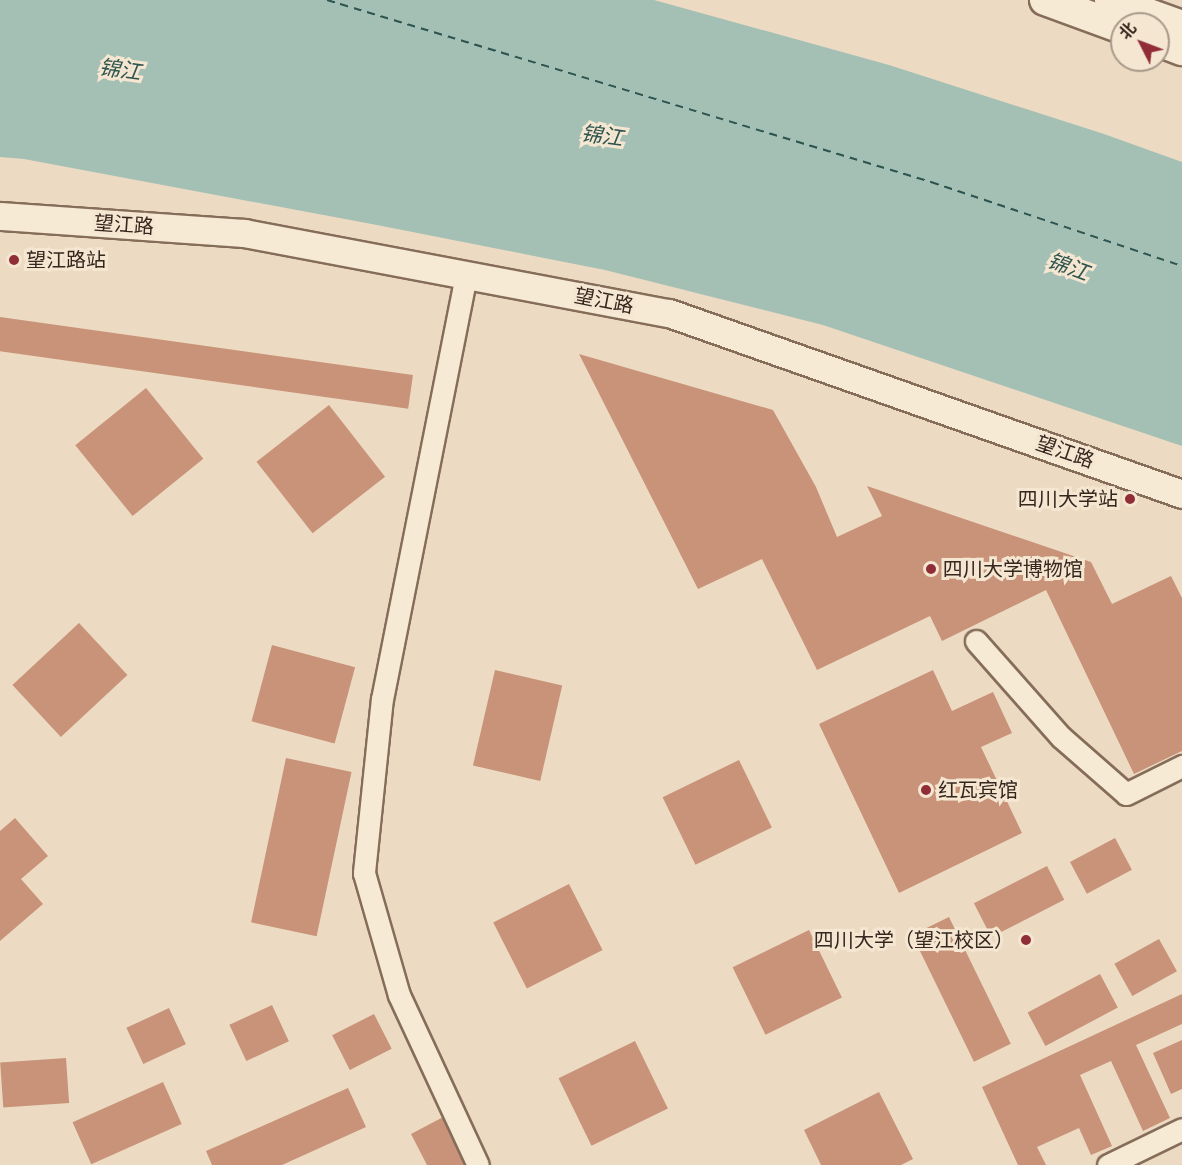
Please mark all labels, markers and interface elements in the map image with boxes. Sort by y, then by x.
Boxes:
north arrow [1110,12,1170,72]
text: 北 [1115,19,1140,43]
water label: 锦江 [97,55,143,85]
water label: 锦江 [579,121,625,151]
street label: 望江路 [93,211,155,239]
place label: 望江路站 [26,248,106,272]
water label: 锦江 [1044,248,1092,286]
marker: 望江路站 [7,253,21,267]
street label: 望江路 [572,283,636,319]
street label: 望江路 [1033,431,1097,473]
place label: 四川大学站 [1018,487,1118,511]
marker: 四川大学站 [1123,492,1137,506]
place label: 四川大学博物馆 [943,557,1083,581]
marker: 四川大学博物馆 [924,562,938,576]
place label: 红瓦宾馆 [938,778,1018,802]
marker: 红瓦宾馆 [919,783,933,797]
place label: 四川大学（望江校区） [814,928,1014,952]
marker: 四川大学（望江校区） [1019,933,1033,947]

